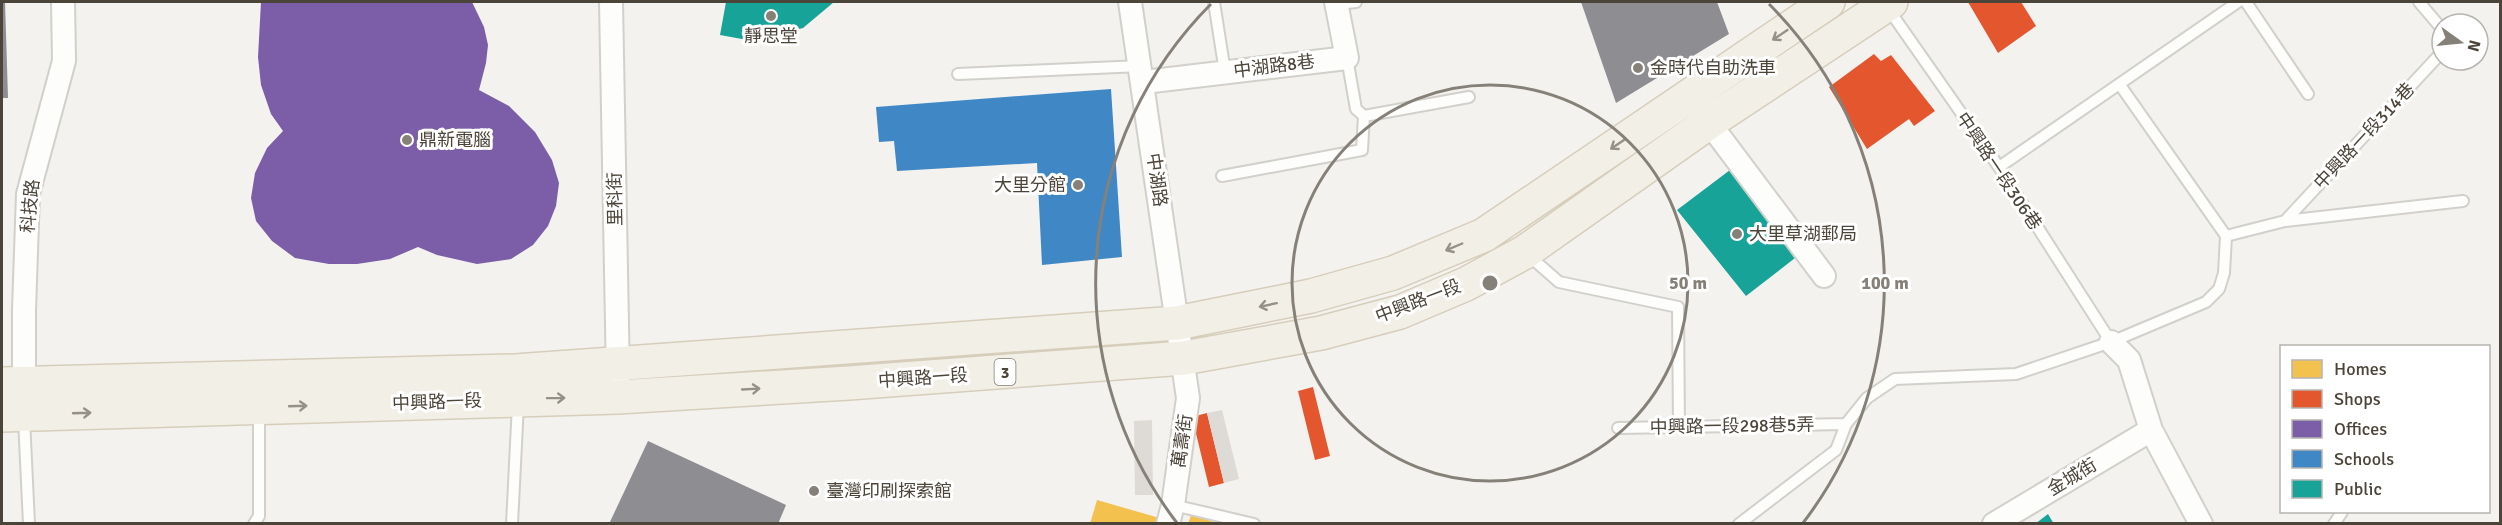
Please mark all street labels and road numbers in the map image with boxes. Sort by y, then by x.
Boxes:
street label: 中湖路8巷 [1232,50,1316,82]
street label: 中興路一段314巷 [2309,78,2419,194]
street label: 中興路一段306巷 [1952,108,2046,234]
street label: 中湖路 [1142,152,1172,208]
street label: 里科街 [604,172,626,226]
street label: 科技路 [16,178,44,234]
street label: 中興路一段 [1372,275,1464,327]
road number: 3 [994,359,1016,385]
street label: 中興路一段 [877,364,969,392]
street label: 中興路一段 [392,389,482,415]
street label: 萬壽街 [1167,413,1197,469]
street label: 中興路一段298巷5弄 [1649,414,1815,438]
street label: 金城街 [2043,454,2101,500]

